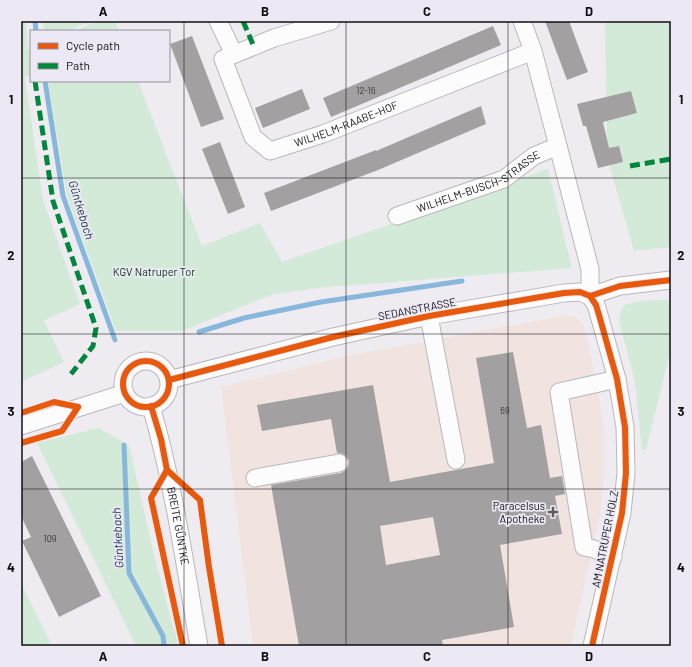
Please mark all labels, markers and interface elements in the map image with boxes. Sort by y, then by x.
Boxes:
text: A [99,3,108,19]
text: B [261,3,269,19]
text: C [423,3,431,19]
text: D [585,3,593,19]
legend [30,30,170,82]
text: Cycle path [66,38,120,52]
text: Path [66,58,90,72]
house number: 12-16 [356,85,376,96]
text: 1 [9,91,13,107]
text: 1 [679,91,683,107]
street label: WILHELM-RAABE-HOF [292,98,400,149]
street label: WILHELM-BUSCH-STRASSE [415,147,542,215]
water label: Güntkebach [66,179,98,241]
text: 2 [7,247,15,263]
text: 2 [677,247,685,263]
park label: KGV Natruper Tor [113,265,195,278]
street label: SEDANSTRASSE [377,295,457,322]
text: 3 [7,403,15,419]
text: 3 [677,403,685,419]
house number: 69 [500,405,510,416]
street label: BREITE GÜNTKE [165,486,192,566]
street label: AM NATRUPER HOLZ [589,489,620,589]
place label: Paracelsus Apotheke [493,499,545,525]
water label: Güntkebach [108,507,126,569]
marker: Paracelsus Apotheke [548,507,558,517]
house number: 109 [44,533,57,544]
text: 4 [7,559,15,575]
text: 4 [677,559,685,575]
text: A [99,648,108,664]
text: B [261,648,269,664]
text: C [423,648,431,664]
text: D [585,648,593,664]

